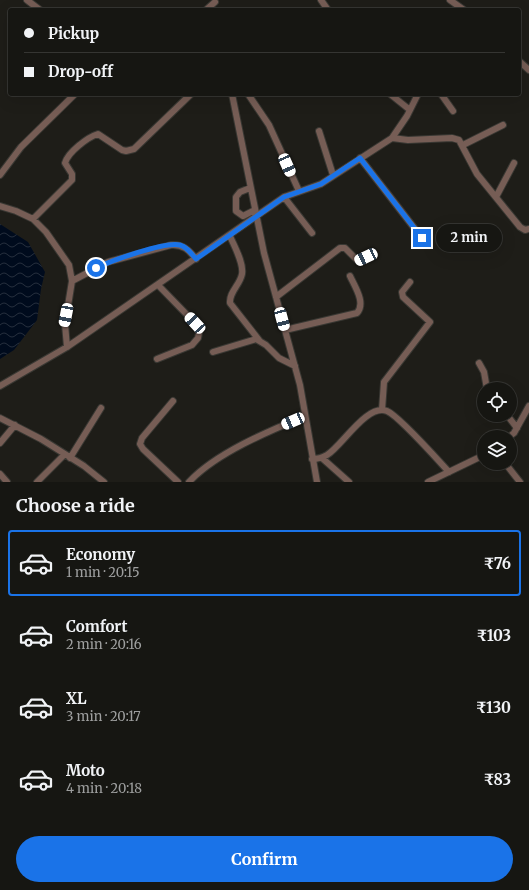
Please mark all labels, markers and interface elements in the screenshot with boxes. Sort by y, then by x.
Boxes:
text: Pickup [48,24,99,43]
text: Drop-off [48,62,113,81]
car [277,152,297,178]
callout: 2 min [436,224,502,252]
route end [413,229,431,247]
text: 2 min [450,229,488,246]
car [353,246,379,268]
route start [87,259,105,277]
car [58,302,74,328]
car [273,306,291,332]
car [182,310,208,336]
map controls [477,382,517,470]
button: locate [477,382,517,422]
car [280,411,306,431]
button: layers [477,430,517,470]
text: Choose a ride [16,494,135,517]
icon: car [18,545,54,581]
text: Economy [66,545,135,564]
text: ₹76 [483,554,511,573]
text: 1 min · 20:15 [66,564,140,581]
icon: car [18,617,54,653]
text: Comfort [66,617,127,636]
text: ₹103 [477,626,511,645]
text: 2 min · 20:16 [66,636,142,653]
icon: car [18,689,54,725]
text: XL [66,689,87,708]
text: ₹130 [476,698,511,717]
text: 3 min · 20:17 [66,708,141,725]
icon: car [18,761,54,797]
text: Moto [66,761,105,780]
text: ₹83 [484,770,511,789]
text: 4 min · 20:18 [66,780,142,797]
button: Confirm [16,836,513,882]

